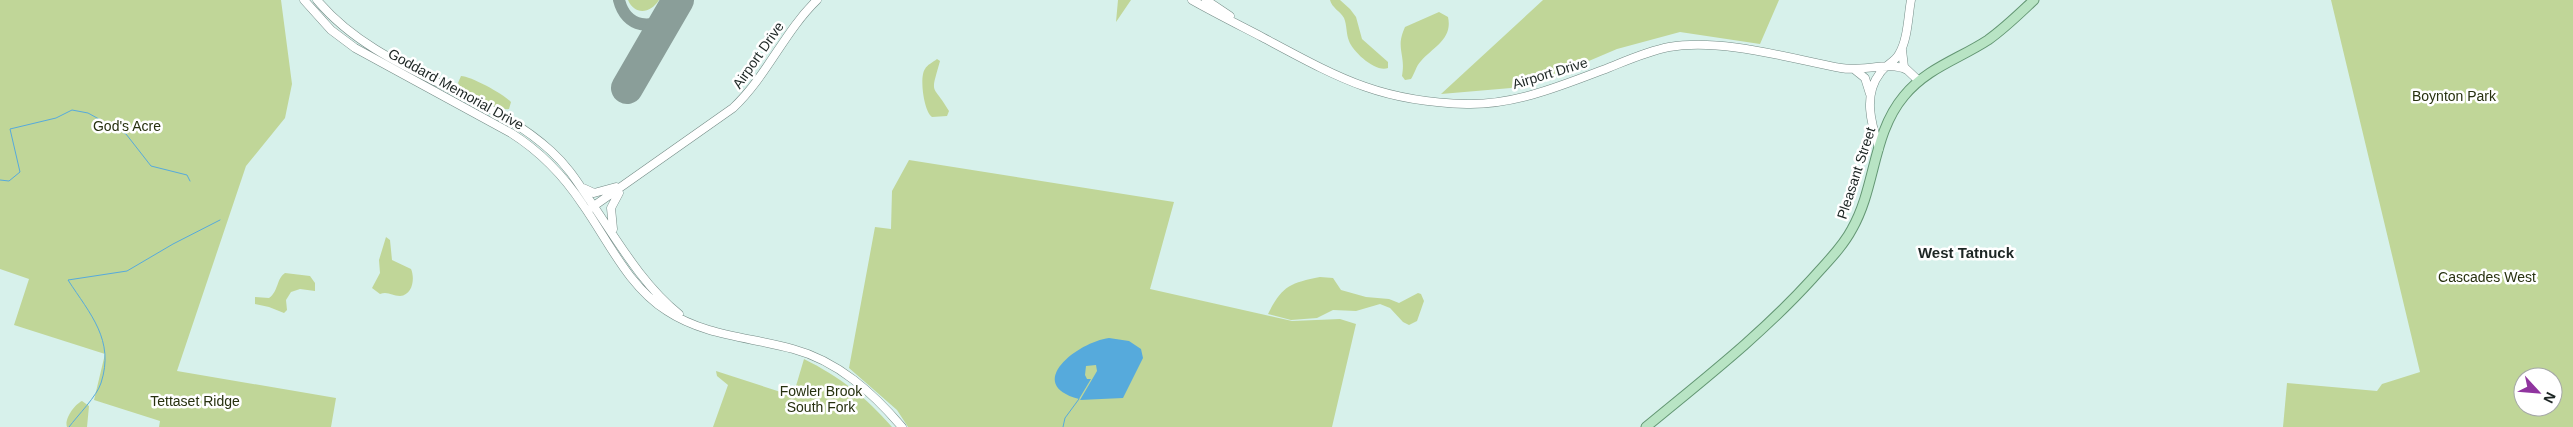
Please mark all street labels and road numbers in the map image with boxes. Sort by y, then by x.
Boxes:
street label: Airport Drive [729,18,787,91]
street label: Goddard Memorial Drive [385,45,527,133]
street label: Airport Drive [1510,54,1590,92]
street label: Pleasant Street [1834,125,1878,221]

